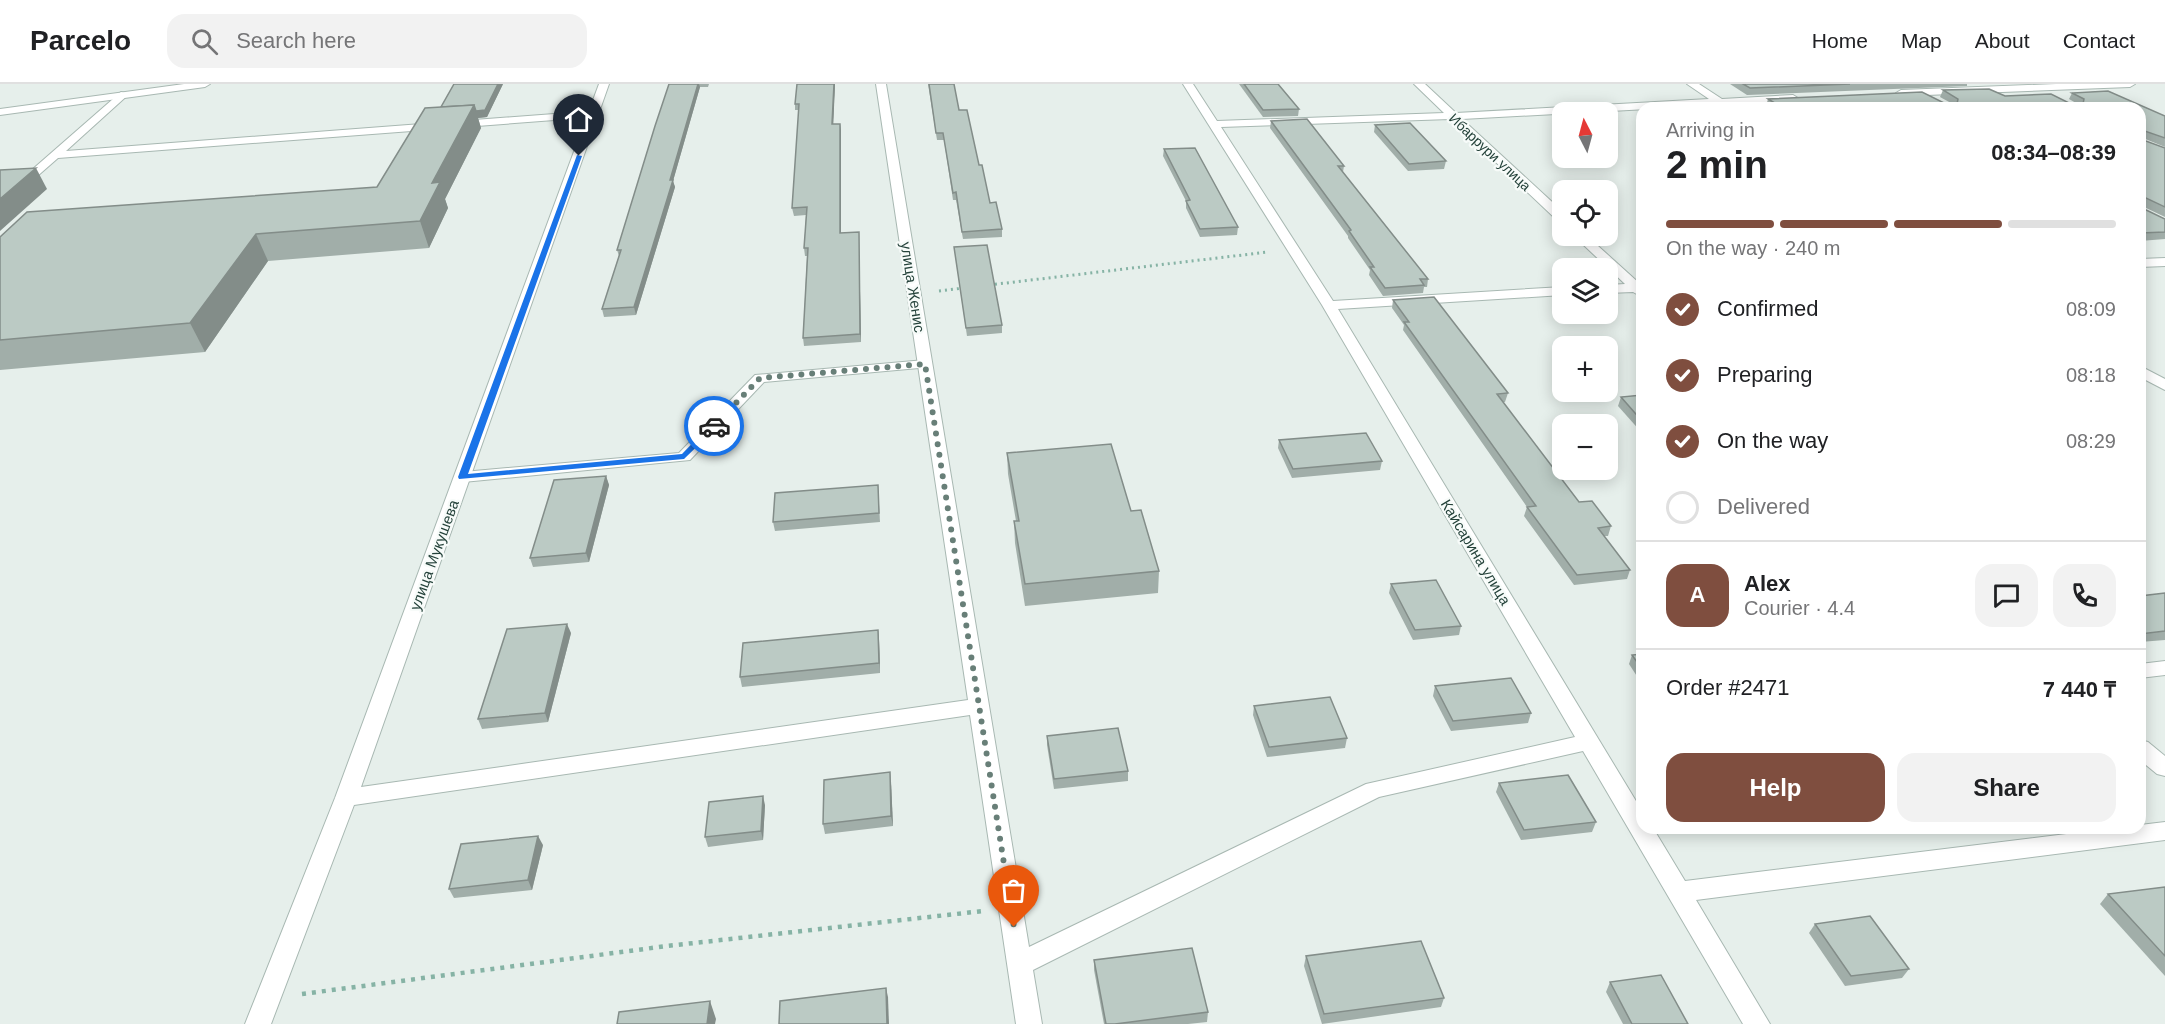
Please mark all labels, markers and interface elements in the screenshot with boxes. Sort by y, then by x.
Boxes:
search box [167,14,587,68]
text: Parcelo [30,25,131,56]
icon: search [188,25,221,58]
text: Search here [236,28,356,53]
text: Home [1812,29,1868,52]
text: Map [1901,29,1942,52]
text: About [1975,29,2030,52]
text: Contact [2063,29,2135,52]
pin [553,94,604,156]
north arrow [1552,102,1618,168]
map controls [1552,102,1618,480]
icon: home [562,103,595,136]
street label: Ибаррури улица [1446,110,1534,194]
text: Arriving in [1666,119,1755,141]
text: 08:34–08:39 [1991,140,2116,165]
text: 2 min [1666,143,1768,186]
button: locate [1552,180,1618,246]
text: On the way · 240 m [1666,237,1841,259]
street label: улица Женис [897,240,929,334]
button: layers [1552,258,1618,324]
icon: check [1666,293,1699,326]
text: Confirmed [1717,296,1818,321]
text: 08:09 [2066,298,2116,320]
button: + [1552,336,1618,402]
icon: check [1666,359,1699,392]
text: Preparing [1717,362,1812,387]
text: 08:18 [2066,364,2116,386]
courier [684,396,744,456]
icon: car [698,410,731,443]
button: − [1552,414,1618,480]
icon: check [1666,425,1699,458]
text: On the way [1717,428,1828,453]
text: 08:29 [2066,430,2116,452]
text: Delivered [1717,494,1810,519]
street label: Кайсарина улица [1438,496,1515,608]
street label: улица Мукушева [406,497,462,613]
button: chat [1975,564,2038,627]
button: phone [2053,564,2116,627]
text: Alex [1744,571,1790,596]
text: A [1690,582,1705,607]
text: Courier · 4.4 [1744,597,1855,619]
text: Order #2471 [1666,675,1790,700]
text: 7 440 ₸ [2043,677,2116,702]
button: Help [1666,753,1885,822]
button: Share [1897,753,2116,822]
pin [988,865,1039,927]
icon: bag [997,874,1030,907]

